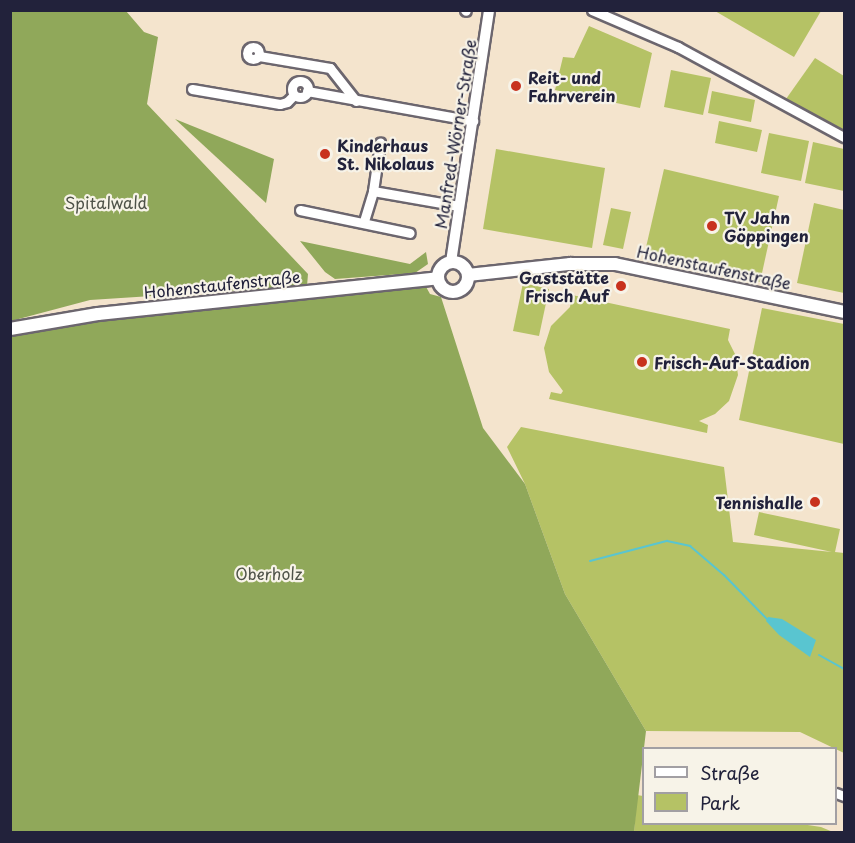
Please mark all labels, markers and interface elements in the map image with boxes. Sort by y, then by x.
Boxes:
street label: Manfred-Wörner-Straße [431,38,479,230]
place label: Reit- und Fahrverein [528,67,615,105]
marker: Reit- und Fahrverein [509,79,523,93]
place label: Kinderhaus St. Nikolaus [337,135,434,173]
marker: Kinderhaus St. Nikolaus [318,147,332,161]
park label: Spitalwald [65,192,147,212]
place label: TV Jahn Göppingen [724,207,809,245]
marker: TV Jahn Göppingen [705,219,719,233]
street label: Hohenstaufenstraße [635,241,793,293]
street label: Hohenstaufenstraße [143,266,301,302]
place label: Gaststätte Frisch Auf [519,267,609,305]
marker: Gaststätte Frisch Auf [614,279,628,293]
place label: Frisch-Auf-Stadion [654,352,810,372]
marker: Frisch-Auf-Stadion [635,355,649,369]
place label: Tennishalle [716,492,803,512]
marker: Tennishalle [808,495,822,509]
park label: Oberholz [235,563,303,583]
legend [642,747,837,825]
text: Straße [700,759,760,786]
text: Park [700,789,740,816]

